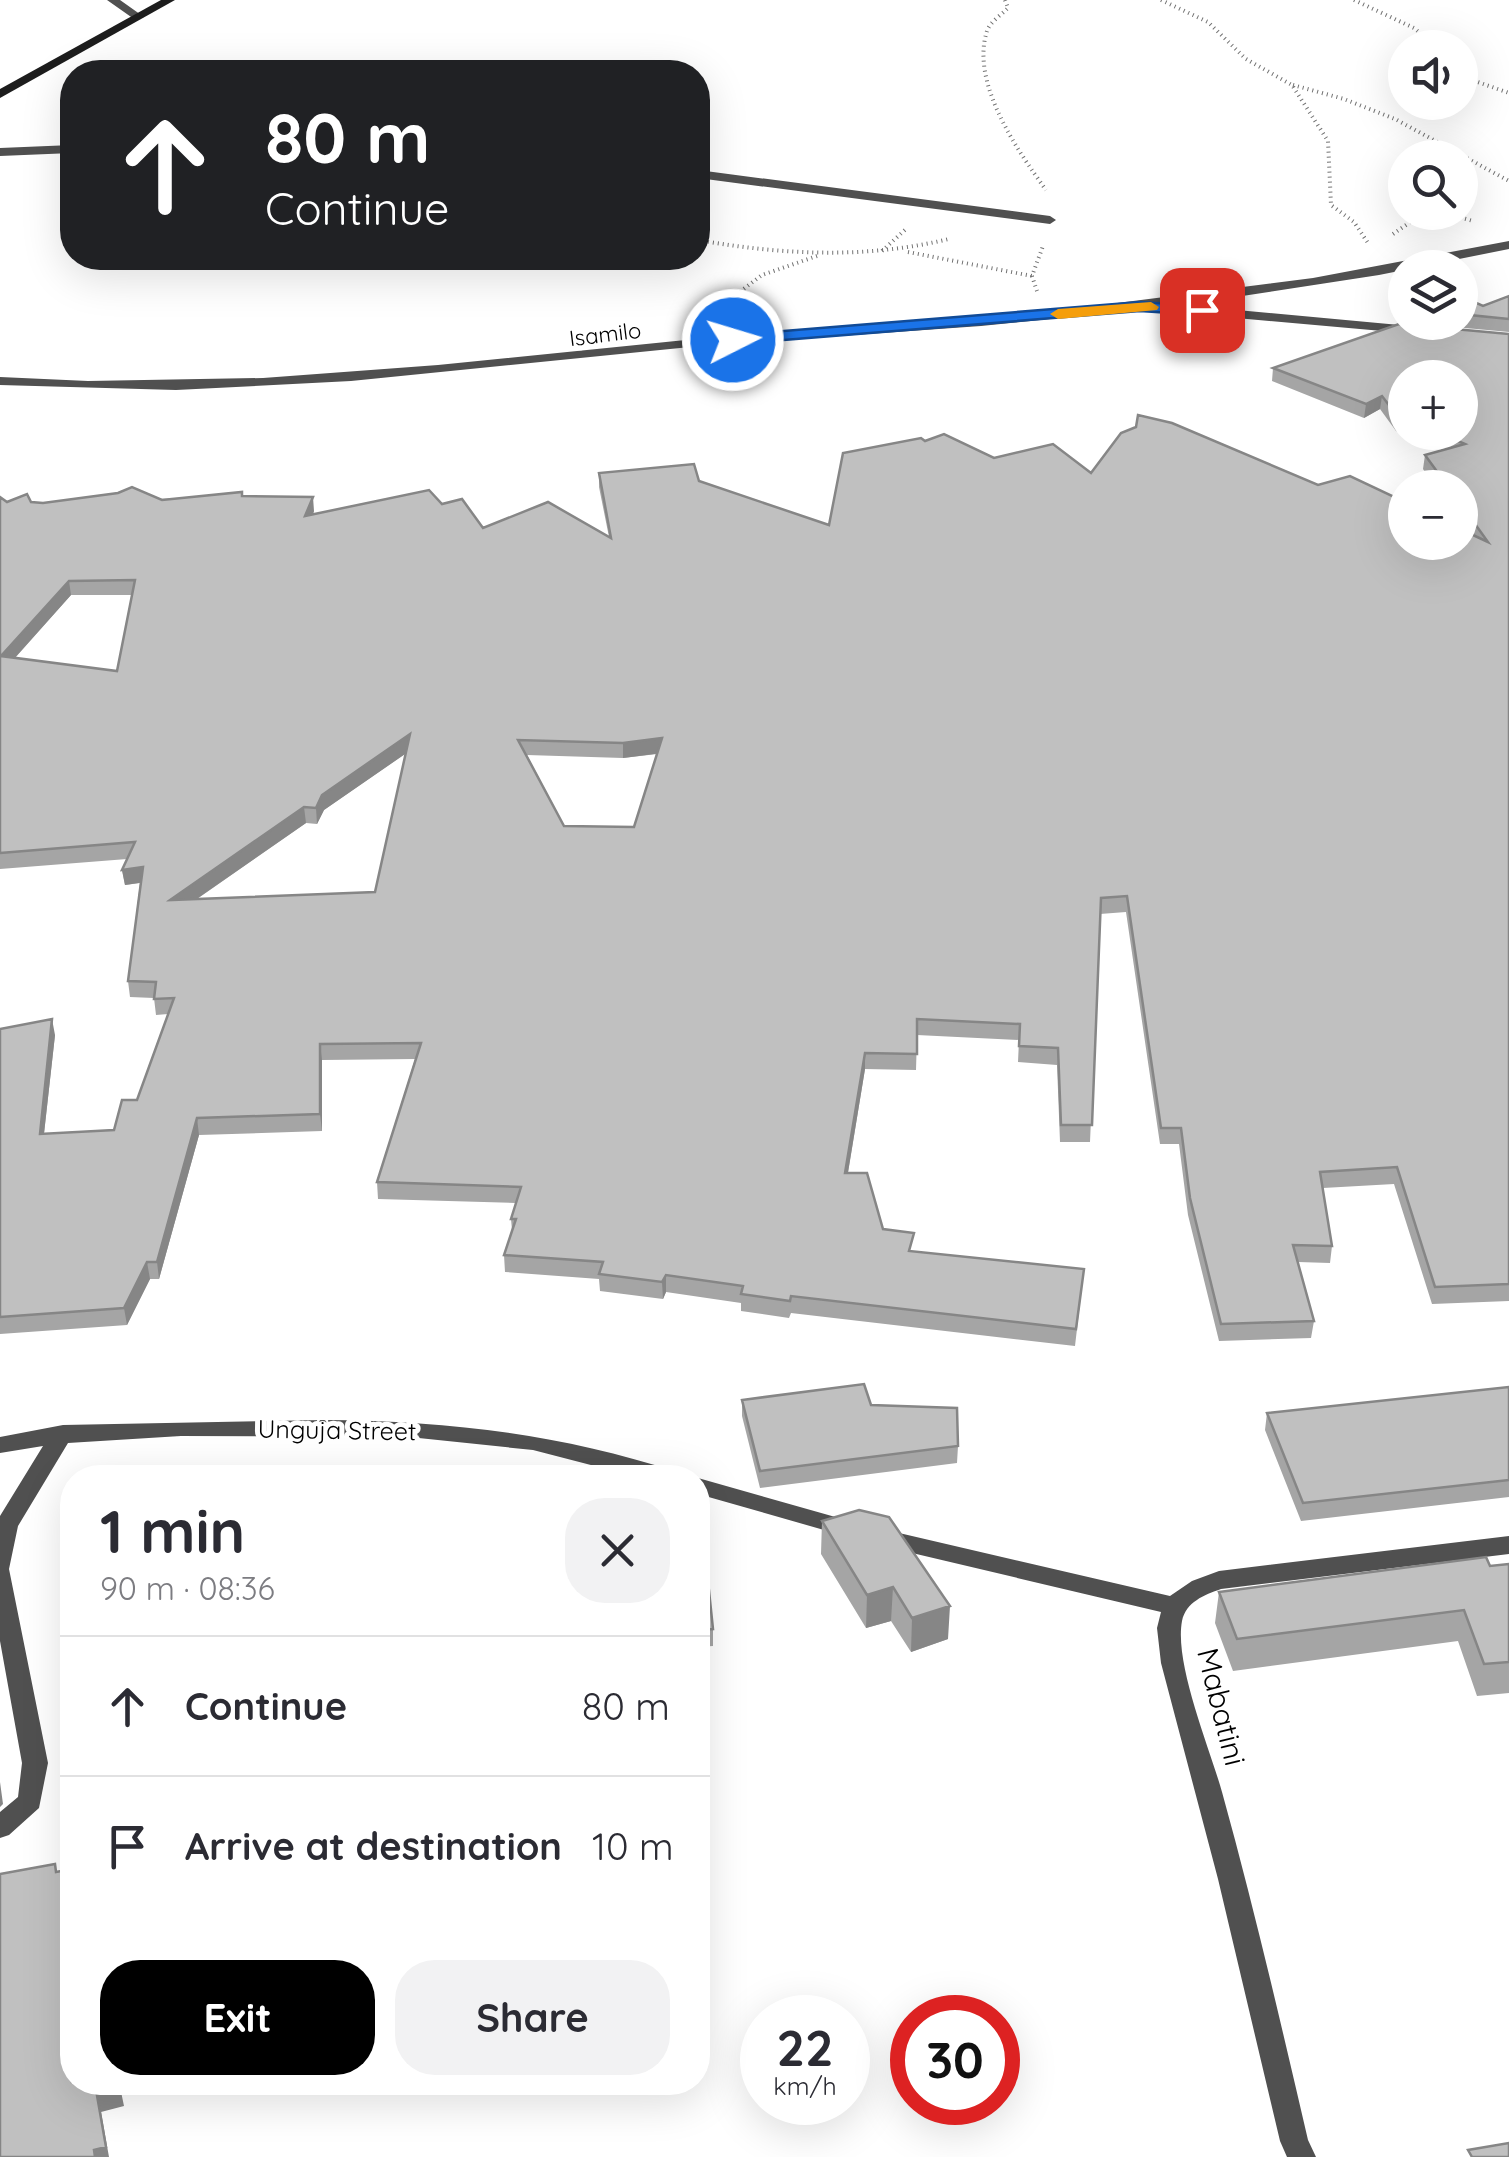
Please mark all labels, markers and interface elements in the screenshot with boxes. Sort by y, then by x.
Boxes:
map controls [1388,30,1478,560]
button: sound [1388,30,1478,120]
text: 80 m [265,93,430,181]
icon: ahead [100,100,230,230]
button: search [1388,140,1478,230]
text: Continue [265,180,450,236]
button: layers [1388,250,1478,340]
pin [1160,268,1245,353]
icon: arrive [1175,283,1230,338]
position arrow [681,288,785,392]
street label: Isamilo [567,316,643,352]
button: + [1388,360,1478,450]
button: − [1388,470,1478,560]
street label: Unguja Street [257,1413,417,1446]
text: 1 min [100,1493,245,1568]
button: close [565,1498,670,1603]
text: 90 m · 08:36 [100,1568,275,1608]
street label: Mabatini [1189,1644,1255,1769]
icon: ahead [100,1679,155,1734]
text: Continue [185,1682,347,1730]
text: 80 m [582,1682,670,1730]
icon: arrive [100,1819,155,1874]
text: Arrive at destination [185,1822,562,1870]
text: 10 m [592,1822,674,1870]
button: Exit [100,1960,375,2075]
button: Share [395,1960,670,2075]
speed limit sign: 30 [890,1995,1020,2125]
text: 22 [777,2016,833,2079]
text: km/h [773,2070,837,2101]

